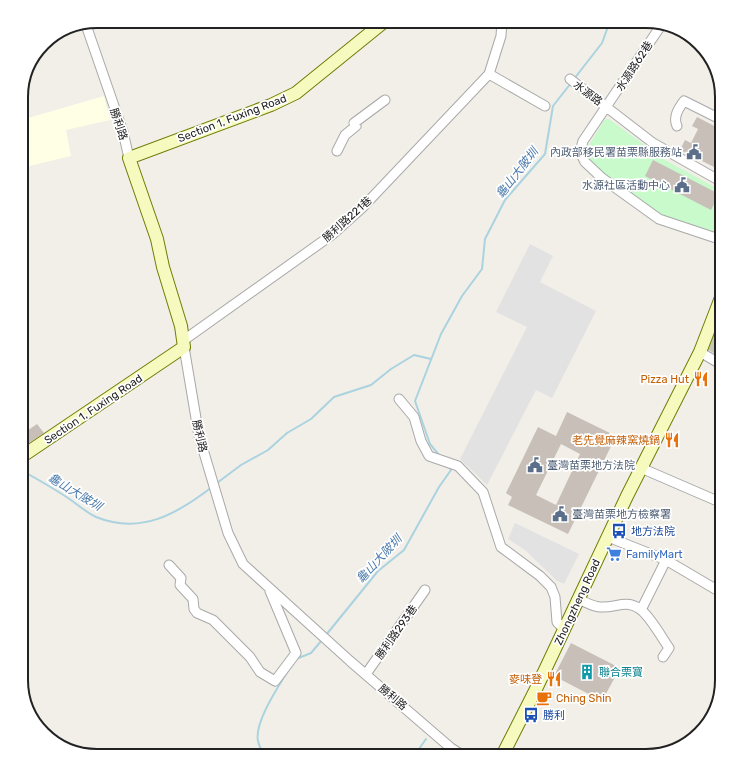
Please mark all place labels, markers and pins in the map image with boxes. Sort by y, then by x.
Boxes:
public building icon: 內政部移民署苗栗縣服務站 [685,143,703,161]
place label: 內政部移民署苗栗縣服務站 [550,146,682,159]
public building icon: 水源社區活動中心 [673,176,691,194]
place label: 水源社區活動中心 [582,179,670,192]
restaurant icon: Pizza Hut [692,370,710,388]
place label: Pizza Hut [641,373,690,386]
restaurant icon: 老先覺麻辣窯燒鍋 [663,431,681,449]
place label: 老先覺麻辣窯燒鍋 [572,434,660,447]
public building icon: 臺灣苗栗地方法院 [526,456,544,474]
place label: 臺灣苗栗地方法院 [547,459,635,472]
public building icon: 臺灣苗栗地方檢察署 [551,505,569,523]
place label: 臺灣苗栗地方檢察署 [572,508,671,521]
bus stop icon: 地方法院 [610,522,628,540]
place label: 地方法院 [631,525,675,538]
supermarket icon: FamilyMart [605,545,623,563]
place label: FamilyMart [626,548,683,561]
building icon: 聯合栗寶 [578,663,596,681]
place label: 聯合栗寶 [599,666,643,679]
restaurant icon: 麥味登 [545,670,563,688]
place label: 麥味登 [509,673,542,686]
cafe icon: Ching Shin [535,689,553,707]
place label: Ching Shin [556,692,611,705]
bus stop icon: 勝利 [522,706,540,724]
place label: 勝利 [543,709,565,722]

